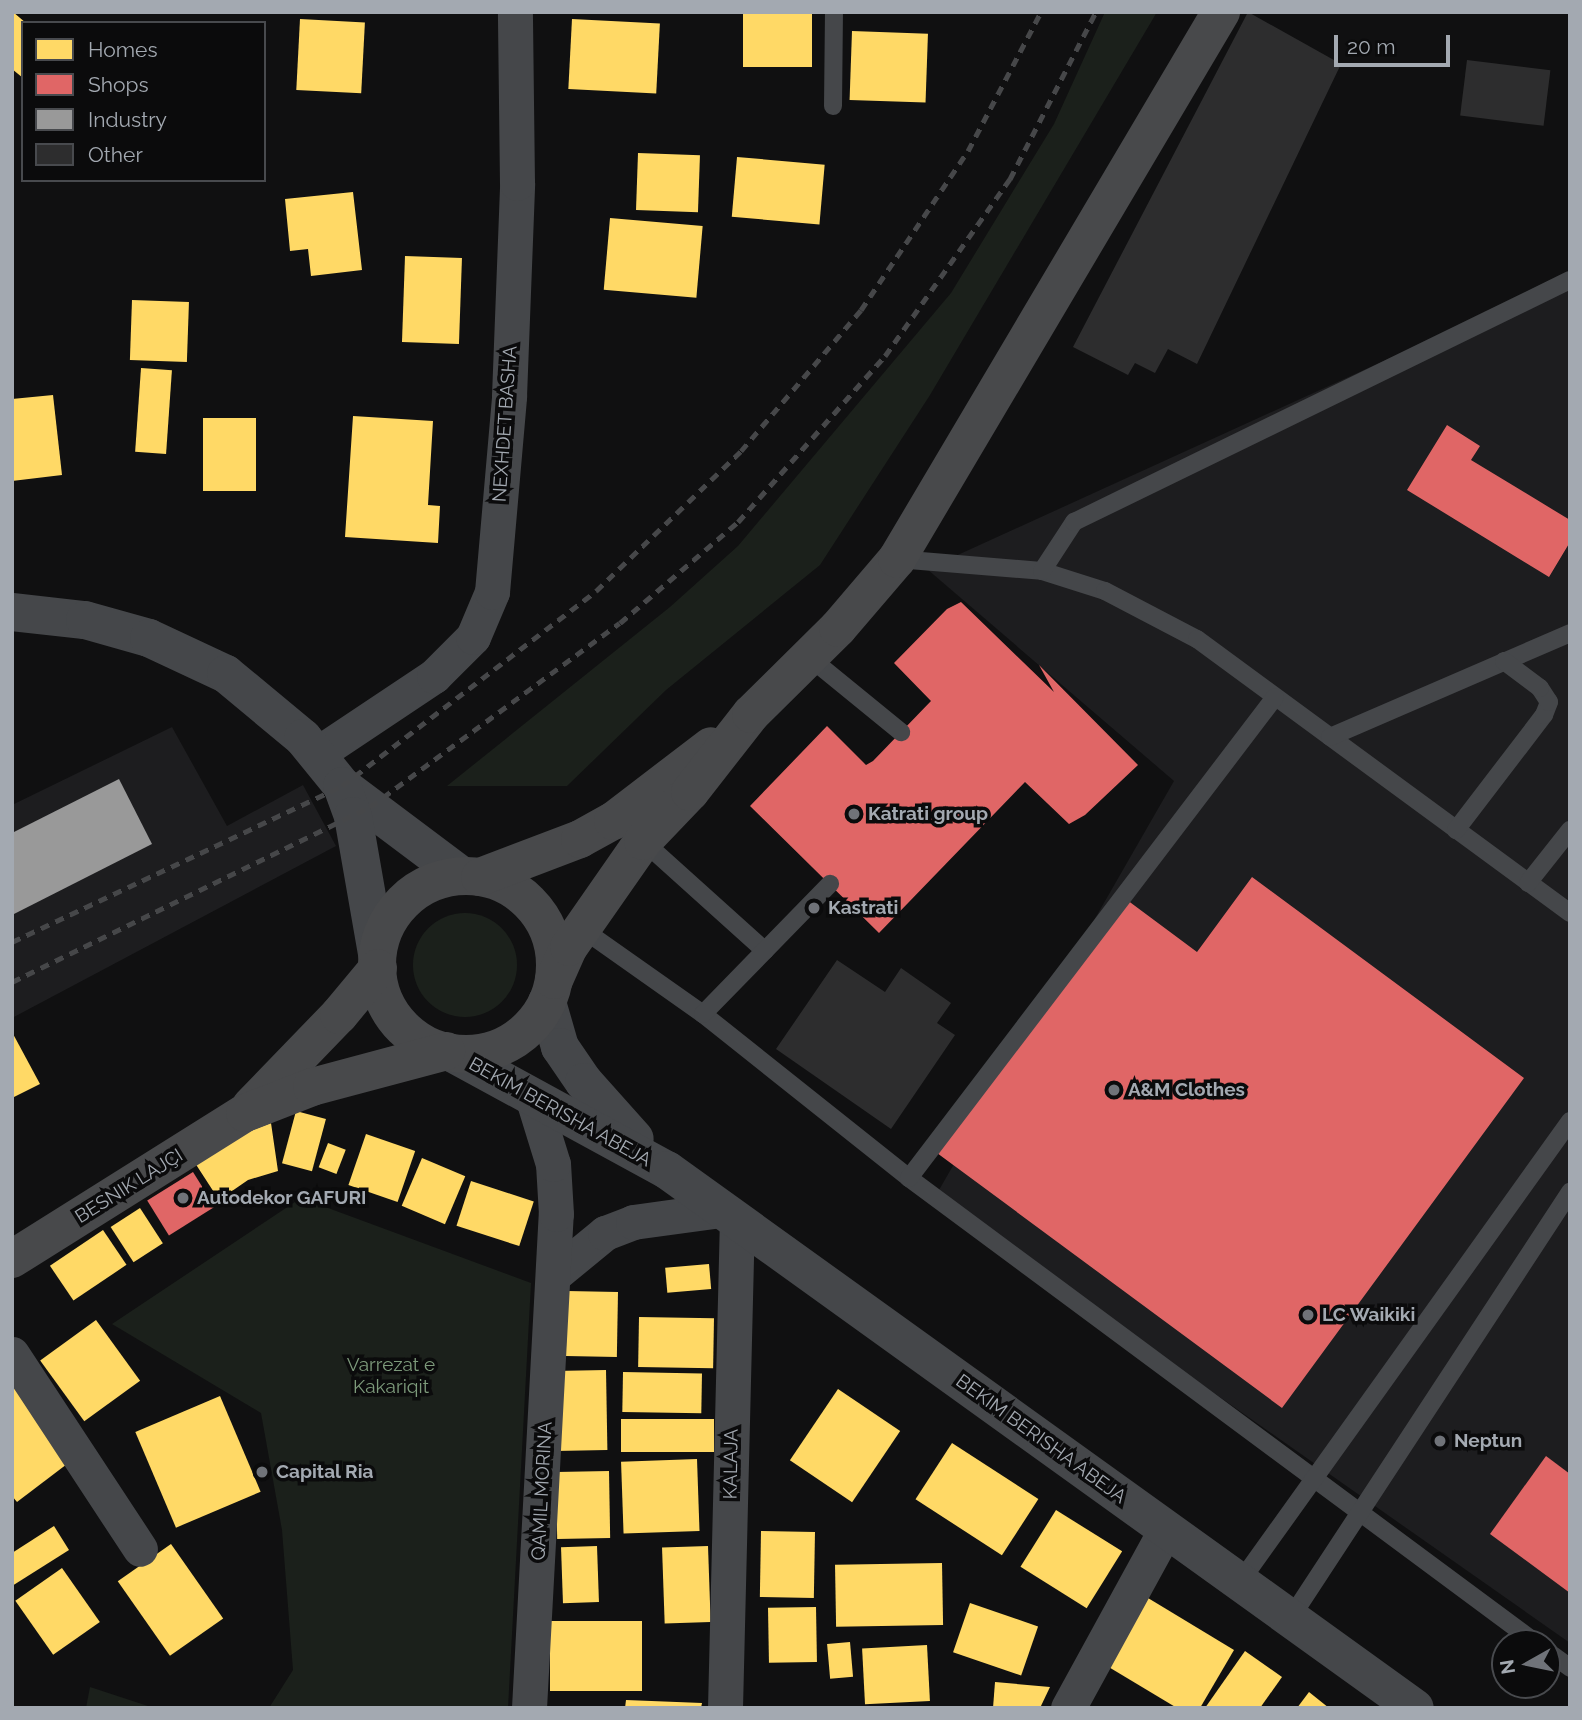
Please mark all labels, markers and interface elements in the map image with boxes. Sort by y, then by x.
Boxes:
legend [21,21,266,182]
scale bar [1337,21,1452,65]
text: 20 m [1347,34,1395,59]
text: Homes [88,37,158,62]
text: Shops [88,72,149,97]
text: Industry [88,107,167,132]
text: Other [88,142,143,167]
street label: NEXHDET BASHA [488,345,522,503]
place label: Katrati group [868,803,988,825]
marker: Katrati group [846,806,862,822]
place label: Kastrati [828,897,898,919]
marker: Kastrati [806,900,822,916]
street label: BEKIM BERISHA ABEJA [464,1052,656,1172]
place label: A&M Clothes [1128,1079,1245,1101]
marker: A&M Clothes [1106,1082,1122,1098]
street label: BESNIK LAJÇI [71,1144,187,1228]
place label: Autodekor GAFURI [197,1187,367,1209]
marker: Autodekor GAFURI [175,1190,191,1206]
place label: LC Waikiki [1322,1304,1416,1326]
marker: LC Waikiki [1300,1307,1316,1323]
park label: Varrezat e Kakariqit [347,1354,435,1398]
street label: BEKIM BERISHA ABEJA [951,1369,1131,1509]
street label: QAMIL MORINA [527,1421,557,1561]
street label: KALAJA [719,1428,743,1500]
place label: Neptun [1454,1430,1522,1452]
marker: Neptun [1432,1433,1448,1449]
place label: Capital Ria [276,1461,374,1483]
marker: Capital Ria [254,1464,270,1480]
north arrow [1491,1629,1561,1699]
text: N [1495,1658,1519,1676]

